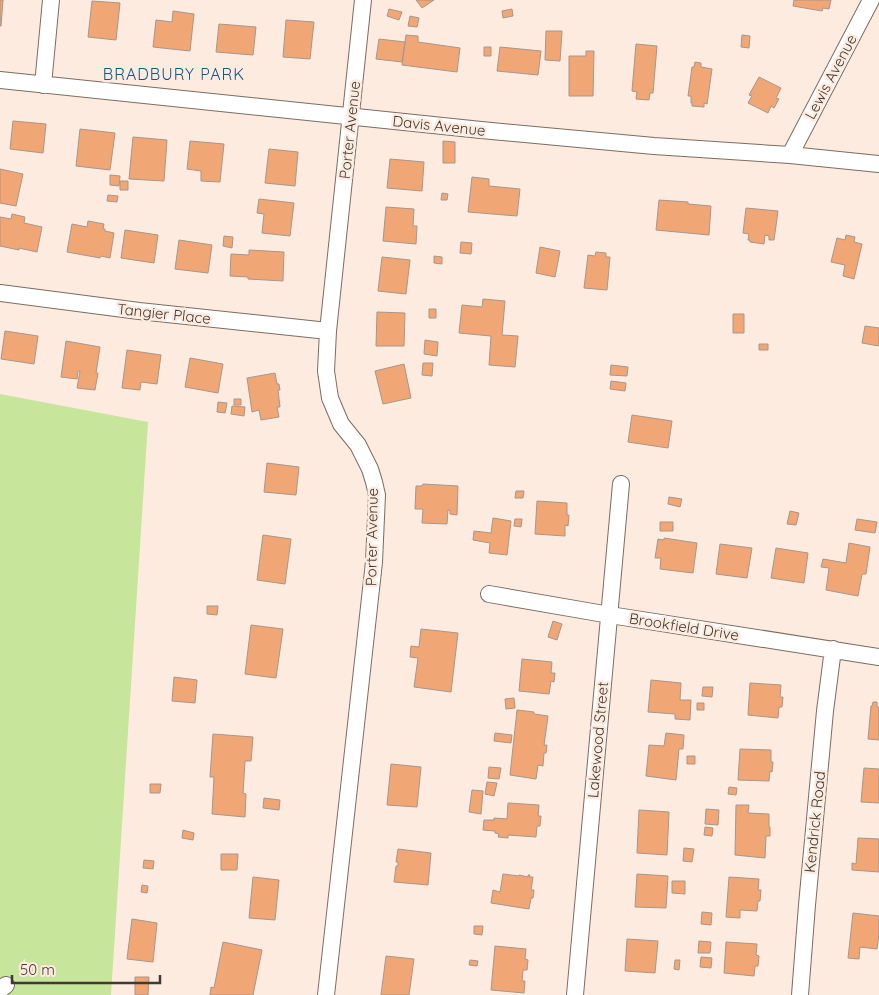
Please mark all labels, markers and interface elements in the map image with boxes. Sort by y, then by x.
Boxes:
street label: Lewis Avenue [800,31,861,122]
district label: BRADBURY PARK [103,64,245,84]
street label: Porter Avenue [335,80,364,180]
street label: Davis Avenue [392,111,486,140]
street label: Tangier Place [116,299,212,328]
street label: Porter Avenue [361,488,382,586]
street label: Brookfield Drive [628,608,740,645]
street label: Lakewood Street [583,681,612,799]
street label: Kendrick Road [800,770,829,874]
scale bar [12,952,160,984]
text: 50 m [20,960,55,979]

